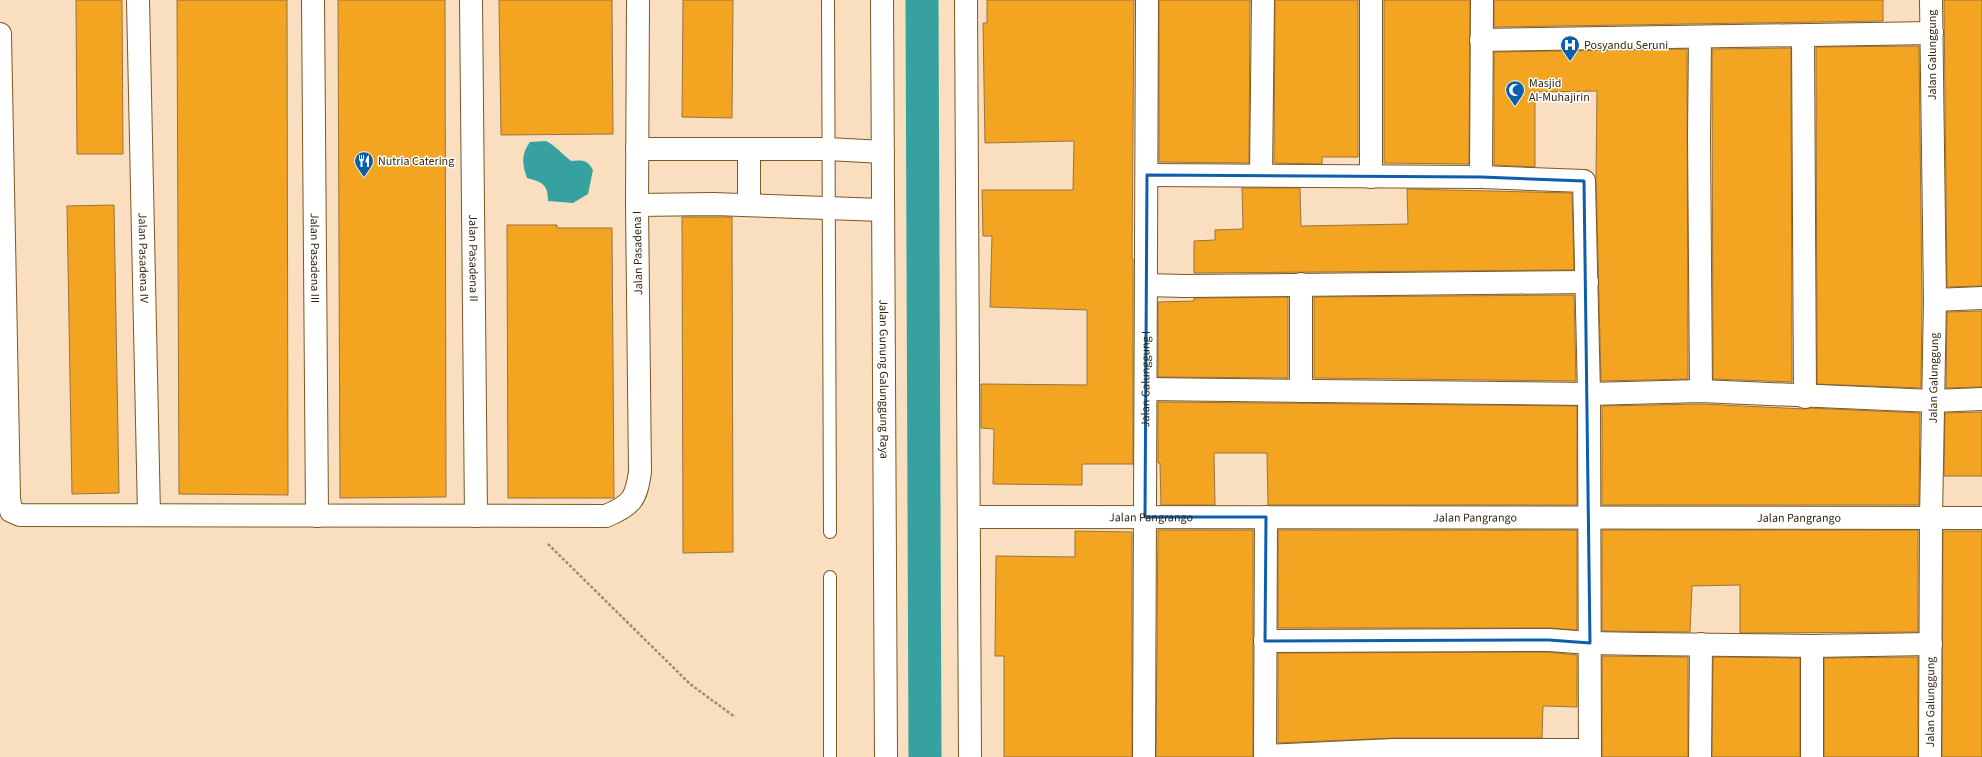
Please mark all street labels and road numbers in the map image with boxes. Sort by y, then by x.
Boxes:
street label: Jalan Galunggung [1924,10,1941,100]
street label: Jalan Pasadena I [629,211,647,295]
street label: Jalan Pasadena IV [134,213,153,304]
street label: Jalan Pasadena III [306,213,324,303]
street label: Jalan Pasadena II [465,214,482,302]
street label: Jalan Gunung Galunggung Raya [875,299,893,459]
street label: Jalan Galunggung I [1137,331,1154,427]
street label: Jalan Galunggung [1924,332,1943,424]
street label: Jalan Pangrango [1109,509,1193,526]
street label: Jalan Pangrango [1433,509,1517,526]
street label: Jalan Pangrango [1757,509,1841,526]
street label: Jalan Galunggung [1922,657,1939,747]

